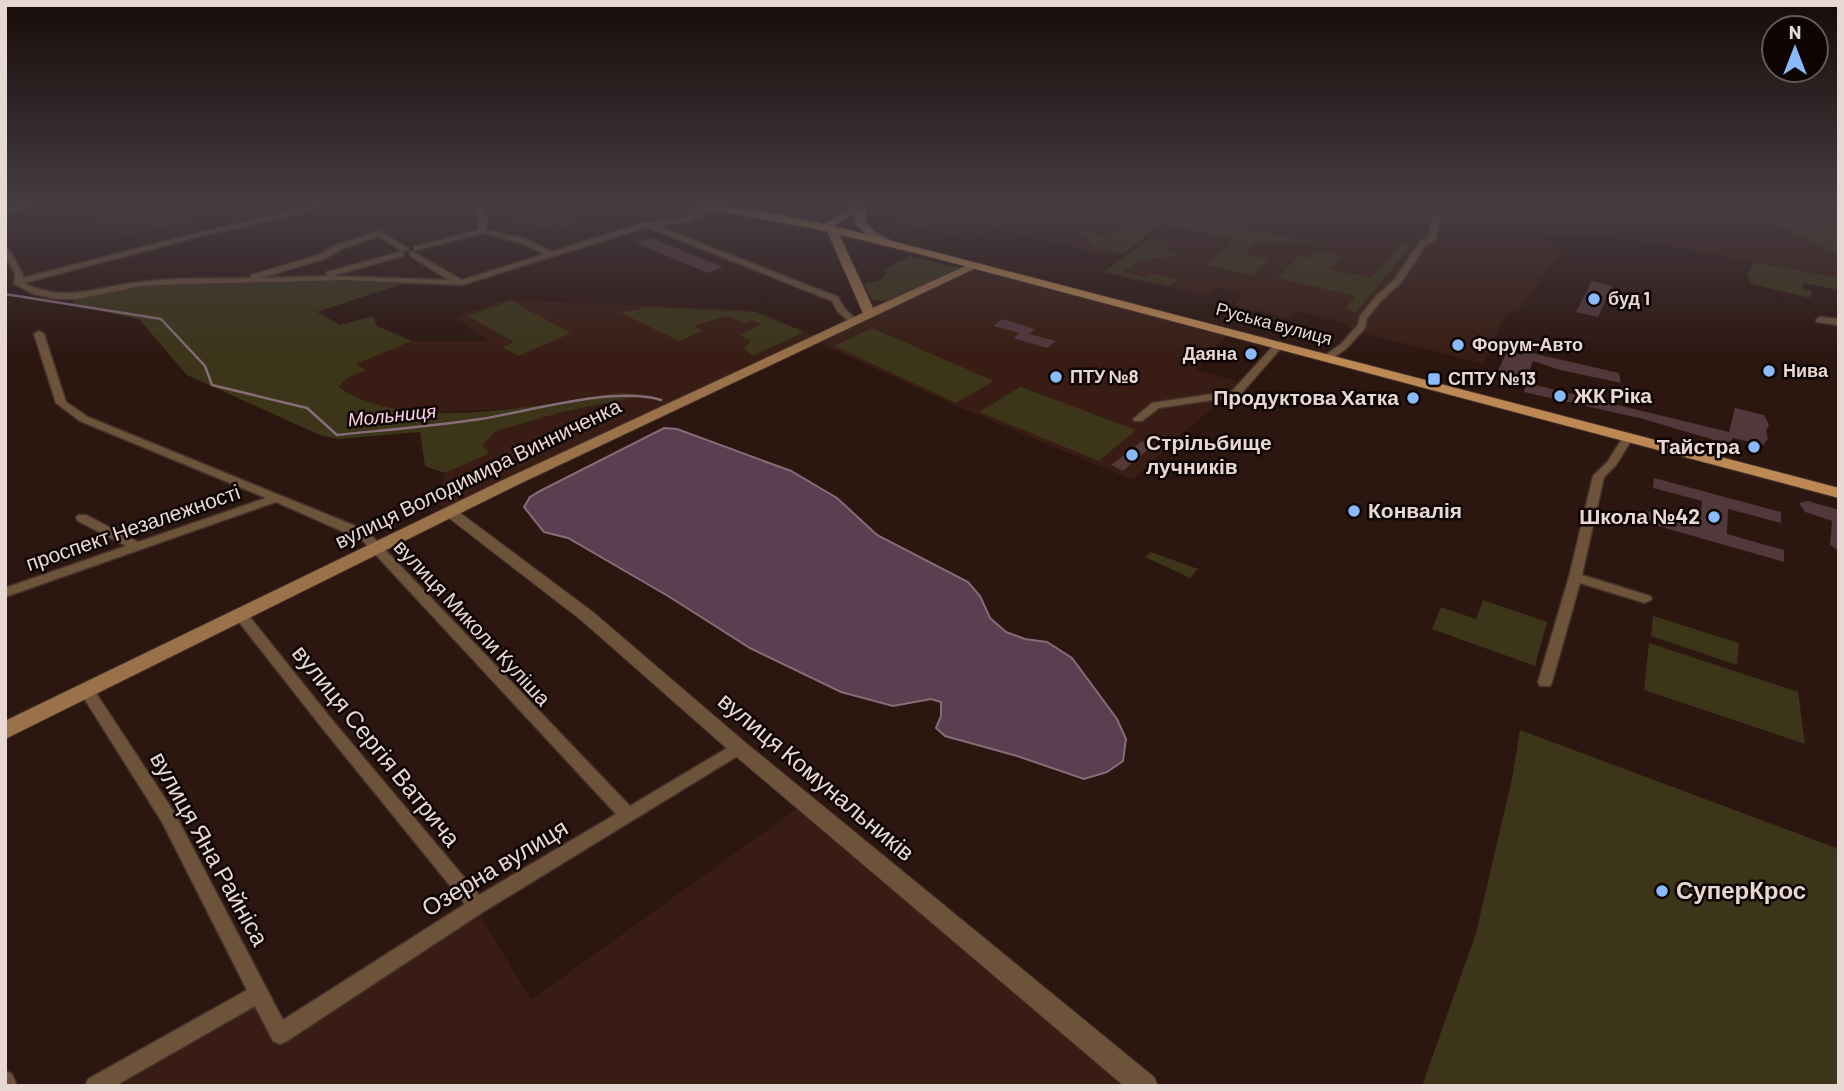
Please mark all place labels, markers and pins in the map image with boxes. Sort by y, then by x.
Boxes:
place label: буд 1 [1608,287,1650,309]
marker: буд 1 [1586,291,1602,307]
place label: Форум-Авто [1472,333,1583,355]
marker: Форум-Авто [1450,337,1466,353]
place label: Даяна [1183,342,1238,364]
marker: Даяна [1243,346,1259,362]
place label: Нива [1783,359,1829,381]
marker: Нива [1761,363,1777,379]
place label: ПТУ №8 [1070,365,1139,387]
place label: СПТУ №13 [1448,367,1536,389]
marker: ПТУ №8 [1048,369,1064,385]
marker: СПТУ №13 [1426,371,1442,387]
place label: ЖК Ріка [1573,382,1652,407]
place label: Продуктова Хатка [1213,384,1399,409]
marker: ЖК Ріка [1552,388,1568,404]
marker: Продуктова Хатка [1405,390,1421,406]
place label: Стрільбище лучників [1146,429,1272,478]
place label: Тайстра [1657,433,1740,458]
marker: Тайстра [1746,439,1762,455]
marker: Стрільбище лучників [1124,447,1140,463]
place label: Конвалія [1368,497,1462,522]
marker: Конвалія [1346,503,1362,519]
place label: Школа №42 [1579,503,1700,528]
marker: Школа №42 [1706,509,1722,525]
place label: СуперКрос [1676,875,1806,904]
marker: СуперКрос [1654,883,1670,899]

